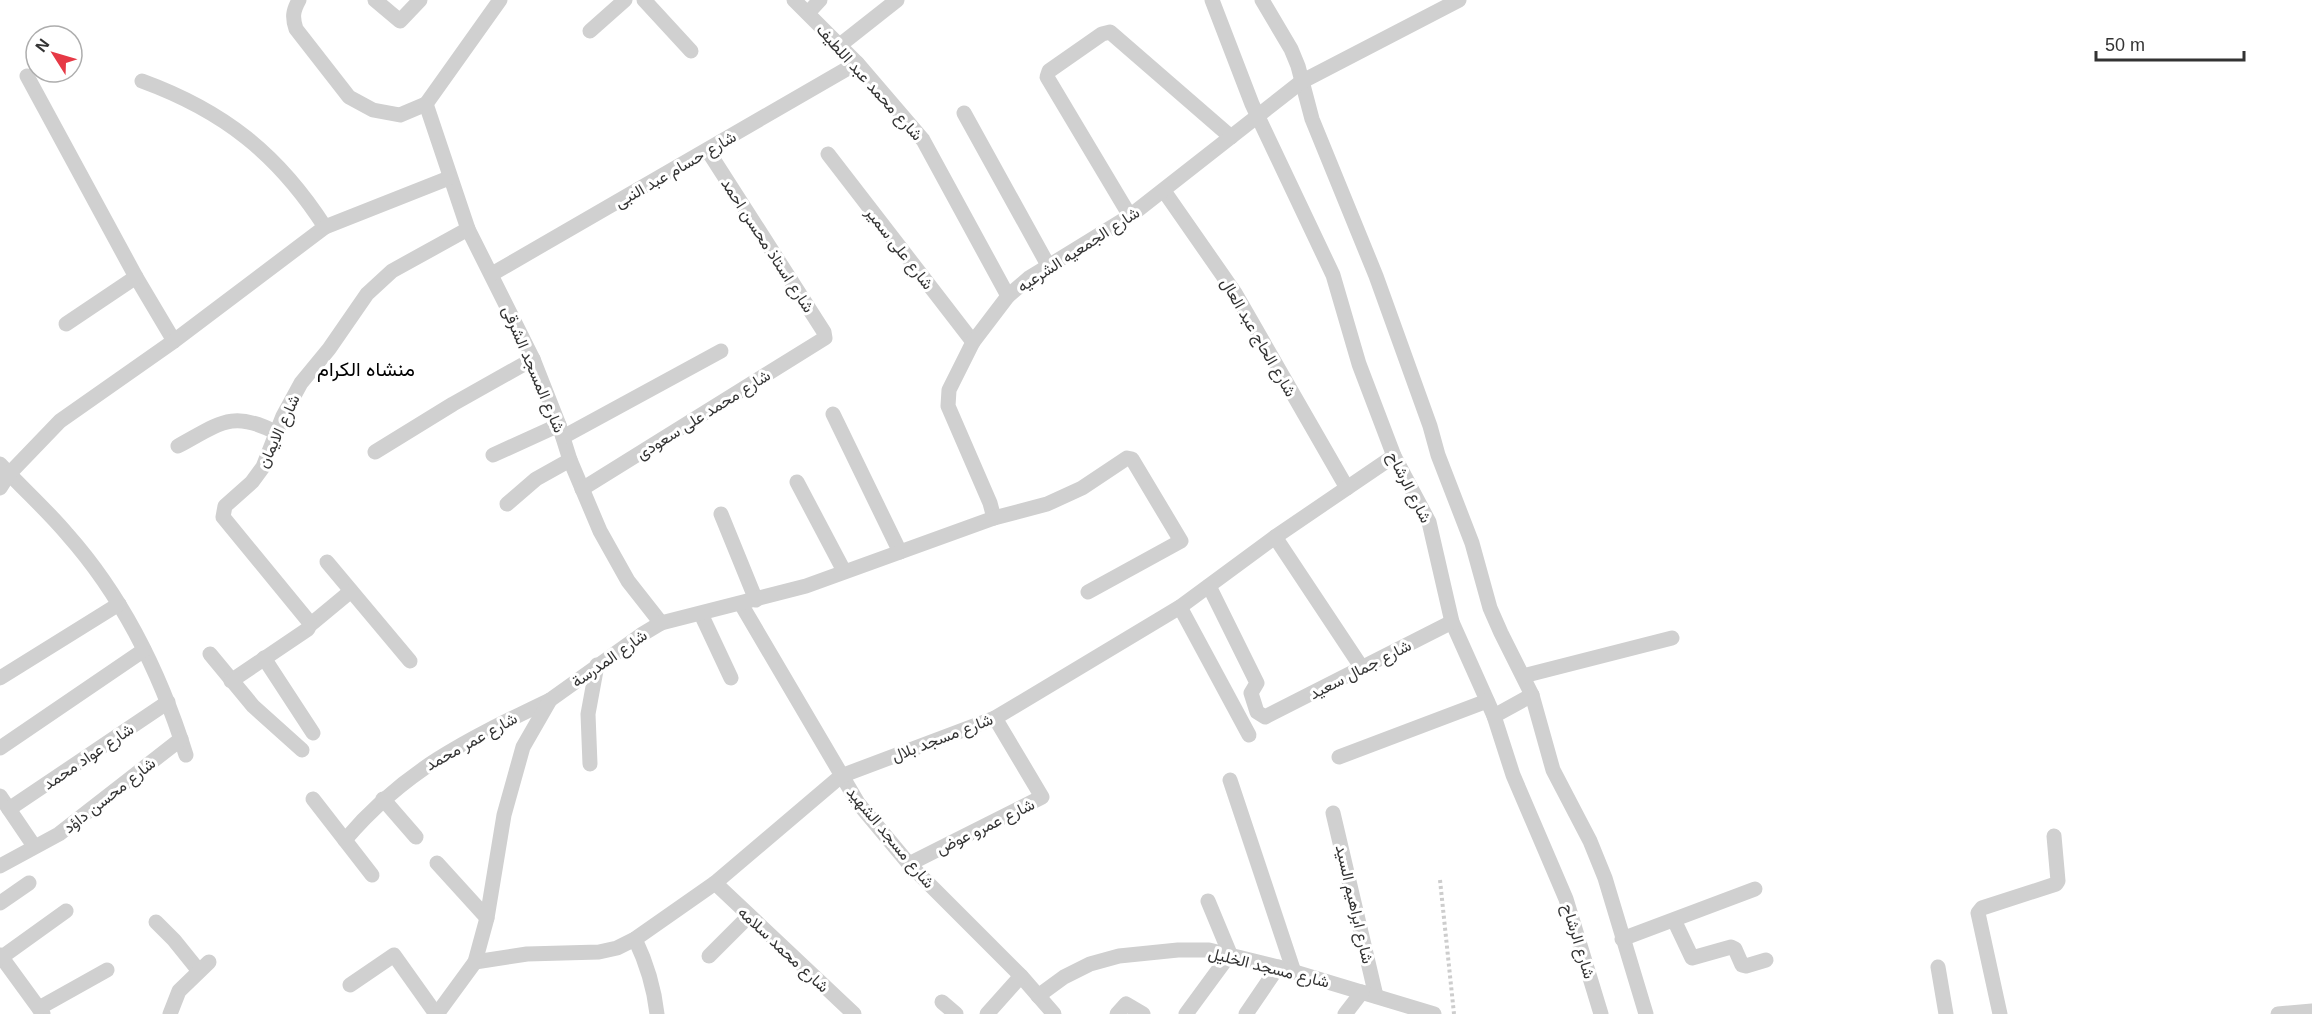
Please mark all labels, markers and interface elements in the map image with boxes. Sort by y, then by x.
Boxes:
street label: شارع محمد عبد اللطيف [811,21,926,146]
north arrow [24,24,84,84]
scale bar [2096,24,2244,62]
text: 50 m [2105,35,2145,55]
text: N [32,36,53,55]
street label: شارع حسام عبد النبى [612,128,740,214]
street label: شارع استاذ محسن احمد [715,175,817,317]
street label: شارع على سمير [859,203,937,294]
street label: شارع الجمعيه الشرعيه [1014,204,1144,298]
street label: شارع الحاج عبد العال [1215,275,1299,401]
street label: شارع المسجد الشرقى [496,303,568,436]
district label: منشاه الكرام [317,358,415,382]
street label: شارع محمد على سعودى [633,366,775,465]
street label: شارع الايمان [254,392,305,472]
street label: شارع الرشاح [1382,449,1435,527]
street label: شارع المدرسة [568,626,652,693]
street label: شارع جمال سعيد [1307,637,1415,705]
street label: شارع عمر محمد [423,709,521,776]
street label: شارع مسجد بلال [889,710,996,767]
street label: شارع عواد محمد [40,720,138,795]
street label: شارع محسن داؤد [60,754,160,839]
street label: شارع مسجد الشهيد [841,783,938,893]
street label: شارع عمرو عوض [933,795,1038,860]
street label: شارع ابراهيم السيد [1330,843,1376,966]
street label: شارع الرشاح [1556,902,1598,982]
street label: شارع محمد سلامه [733,903,832,998]
street label: شارع مسجد الخليل [1206,944,1331,994]

